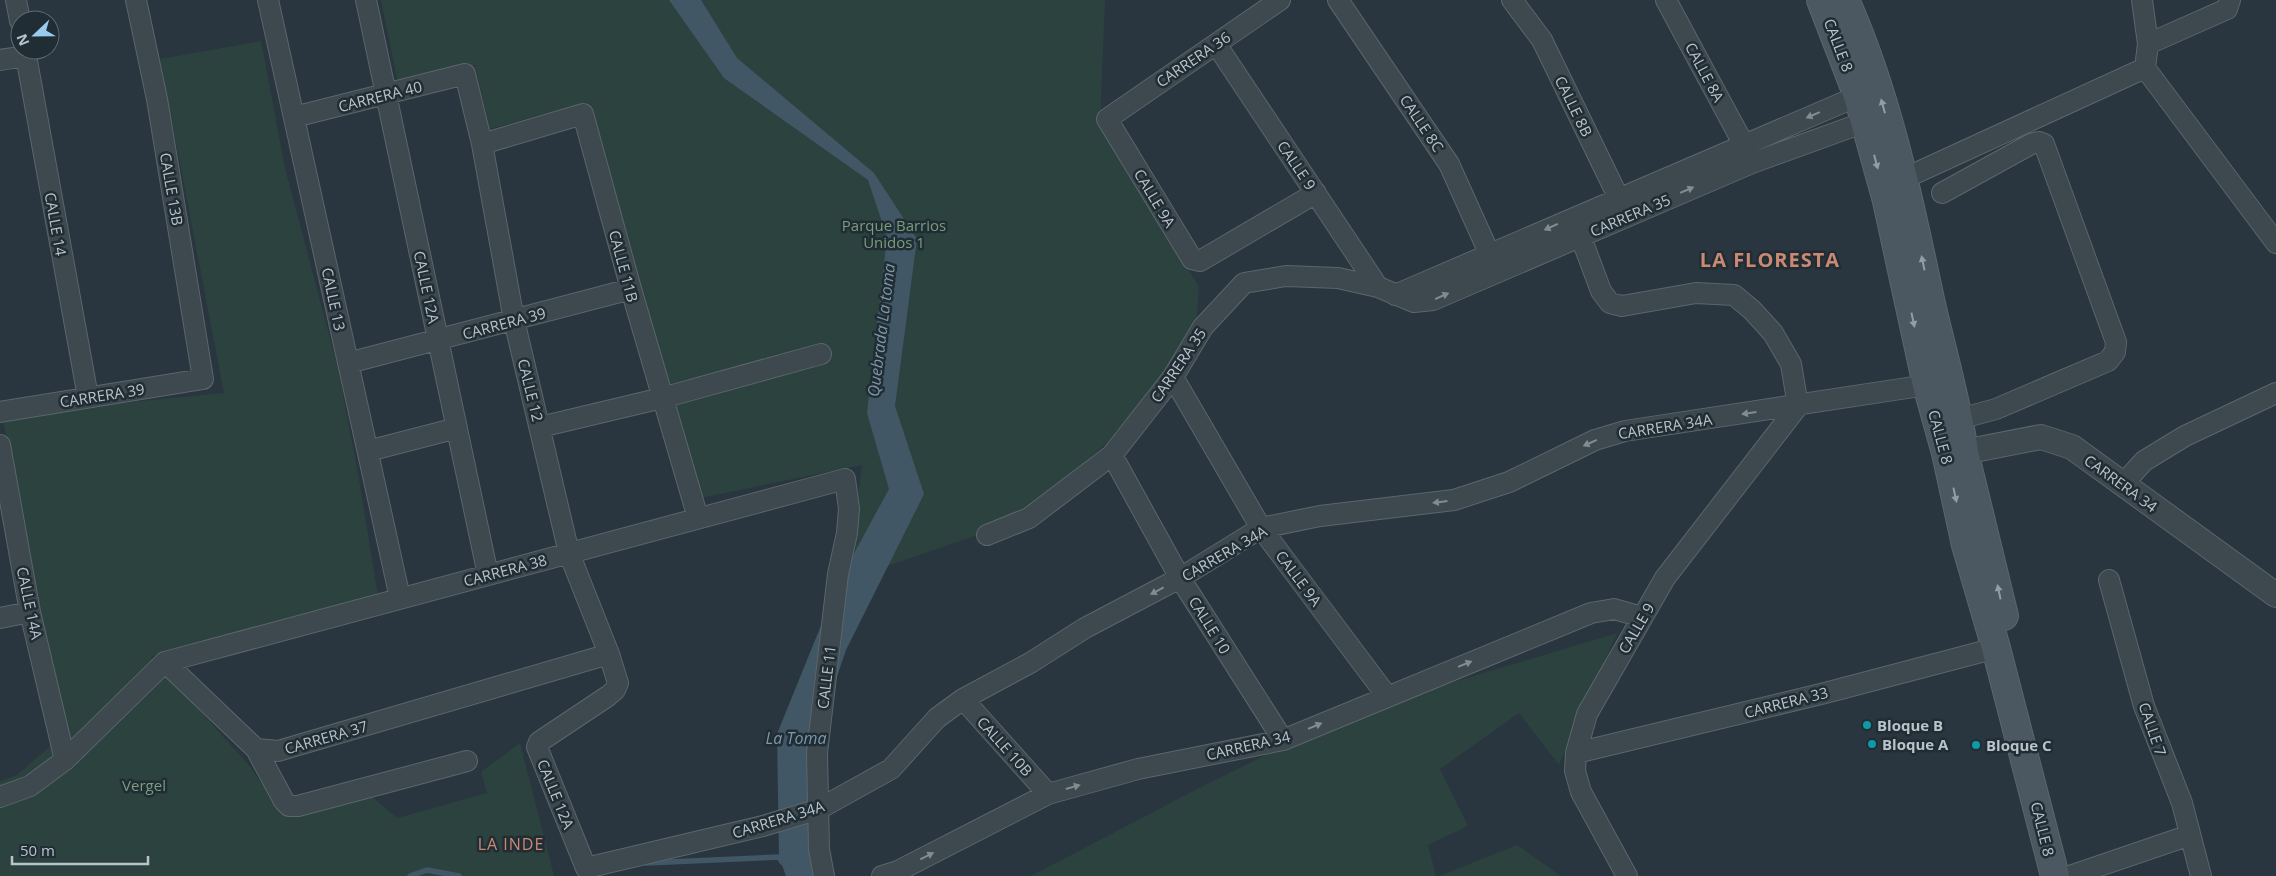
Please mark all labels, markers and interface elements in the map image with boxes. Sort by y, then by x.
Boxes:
north arrow [10,10,60,60]
street label: CALLE 8 [1820,16,1858,74]
street label: CARRERA 36 [1152,27,1234,91]
text: N [12,31,33,49]
street label: CALLE 8A [1681,39,1729,106]
street label: CALLE 8B [1551,72,1597,140]
street label: CARRERA 40 [336,76,424,116]
street label: CALLE 8C [1396,91,1448,155]
one-way arrow [1879,98,1887,113]
one-way arrow [1806,112,1820,120]
street label: CALLE 9 [1273,136,1321,194]
street label: CALLE 13B [156,151,188,227]
one-way arrow [1872,154,1880,169]
street label: CALLE 9A [1130,165,1181,231]
one-way arrow [1680,186,1694,194]
street label: CARRERA 35 [1587,189,1673,241]
street label: CALLE 14 [41,191,71,258]
park label: Parque Barrios Unidos 1 [842,215,946,252]
one-way arrow [1544,224,1558,232]
street label: CALLE 11B [605,228,643,304]
district label: LA FLORESTA [1700,246,1840,273]
street label: CALLE 12A [410,249,445,326]
one-way arrow [1918,255,1926,271]
water label: Quebrada La toma [862,262,900,398]
street label: CALLE 13 [318,266,350,332]
one-way arrow [1435,292,1449,300]
street label: CARRERA 39 [460,302,548,344]
one-way arrow [1909,313,1917,328]
street label: CARRERA 35 [1146,324,1210,406]
street label: CALLE 12 [514,357,548,423]
street label: CARRERA 39 [58,378,146,412]
street label: CALLE 8 [1924,408,1958,466]
street label: CARRERA 34A [1616,409,1714,443]
one-way arrow [1741,409,1757,417]
one-way arrow [1583,439,1597,447]
street label: CARRERA 34 [2081,450,2162,516]
one-way arrow [1951,487,1959,503]
one-way arrow [1431,498,1447,506]
street label: CARRERA 34A [1178,520,1271,585]
street label: CALLE 9A [1271,546,1327,610]
street label: CARRERA 38 [461,549,549,591]
street label: CALLE 14A [13,565,48,642]
one-way arrow [1995,584,2003,599]
one-way arrow [1150,587,1164,595]
street label: CALLE 10 [1185,593,1235,657]
street label: CALLE 9 [1613,599,1659,657]
street label: CALLE 11 [812,644,840,710]
one-way arrow [1458,659,1473,667]
street label: CARRERA 33 [1742,682,1830,722]
street label: CALLE 7 [2135,700,2171,758]
street label: CALLE 10B [973,712,1037,780]
place label: Bloque B [1877,715,1943,735]
street label: CARRERA 37 [282,716,370,758]
marker: Bloque B [1861,719,1873,731]
one-way arrow [1308,722,1323,730]
street label: CARRERA 34 [1204,726,1292,764]
water label: La Toma [766,727,826,749]
place label: Bloque A [1882,734,1949,754]
place label: Bloque C [1986,735,2052,755]
marker: Bloque A [1866,738,1878,750]
marker: Bloque C [1970,739,1982,751]
street label: CALLE 12A [533,756,579,832]
park label: Vergel [122,775,166,795]
one-way arrow [1066,783,1081,791]
street label: CARRERA 34A [730,795,827,842]
street label: CALLE 8 [2027,800,2059,858]
district label: LA INDE [478,833,544,855]
scale bar [12,834,149,866]
text: 50 m [20,840,55,860]
one-way arrow [920,852,934,860]

